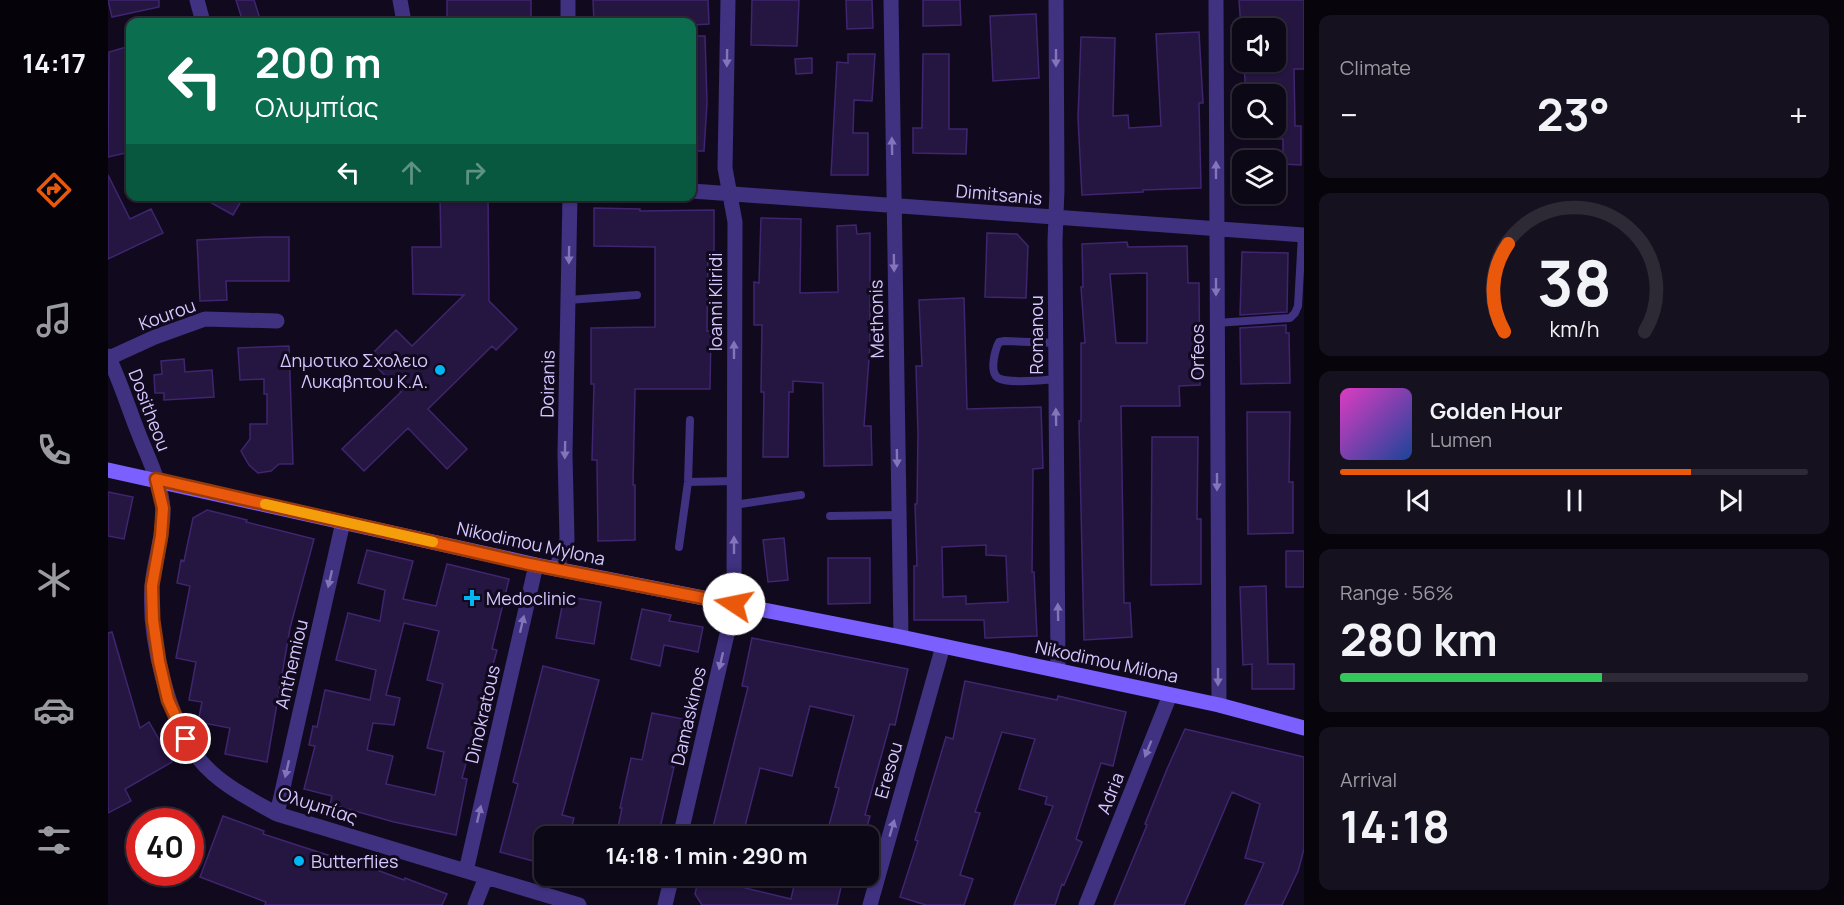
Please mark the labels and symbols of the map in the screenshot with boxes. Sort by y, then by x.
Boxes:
one-way arrow [722,49,732,68]
one-way arrow [1051,49,1061,68]
one-way arrow [888,136,897,155]
one-way arrow [1211,161,1221,180]
street label: Dimitsanis [955,178,1043,210]
one-way arrow [564,245,574,264]
street label: Ioanni Kliridi [703,253,727,351]
one-way arrow [889,253,899,272]
one-way arrow [1211,278,1221,297]
street label: Methonis [863,280,889,358]
street label: Kourou [135,293,199,335]
street label: Romanou [1024,295,1048,375]
street label: Orfeos [1185,324,1209,380]
one-way arrow [729,341,739,360]
place label: Δημοτικο Σχολειο Λυκαβητου Κ.Α. [280,348,428,393]
street label: Doiranis [534,350,560,418]
marker: Δημοτικο Σχολειο Λυκαβητου Κ.Α. [433,363,447,377]
street label: Dositheou [123,366,177,454]
one-way arrow [1051,407,1061,426]
one-way arrow [560,440,570,459]
one-way arrow [893,448,902,467]
one-way arrow [1212,473,1222,492]
street label: Nikodimou Mylona [455,516,607,570]
one-way arrow [729,536,739,555]
one-way arrow [325,570,334,589]
position arrow [702,572,766,636]
place label: Medoclinic [486,586,576,610]
marker: Medoclinic [463,589,481,607]
one-way arrow [1053,602,1063,621]
one-way arrow [518,615,528,633]
street label: Anthemiou [269,617,313,711]
street label: Nikodimou Milona [1033,634,1181,688]
one-way arrow [716,652,725,671]
street label: Dinokratous [459,662,505,766]
street label: Damaskinos [665,664,711,768]
one-way arrow [1213,668,1223,687]
pin [160,713,211,764]
street label: Eresou [868,739,908,801]
one-way arrow [1143,740,1152,758]
one-way arrow [282,760,291,779]
street label: Adria [1091,769,1129,817]
street label: Ολυμπίας [275,781,361,829]
one-way arrow [475,805,485,824]
speed limit sign: 40 [126,808,204,886]
one-way arrow [888,819,897,837]
place label: Butterflies [311,849,399,873]
marker: Butterflies [292,854,306,868]

